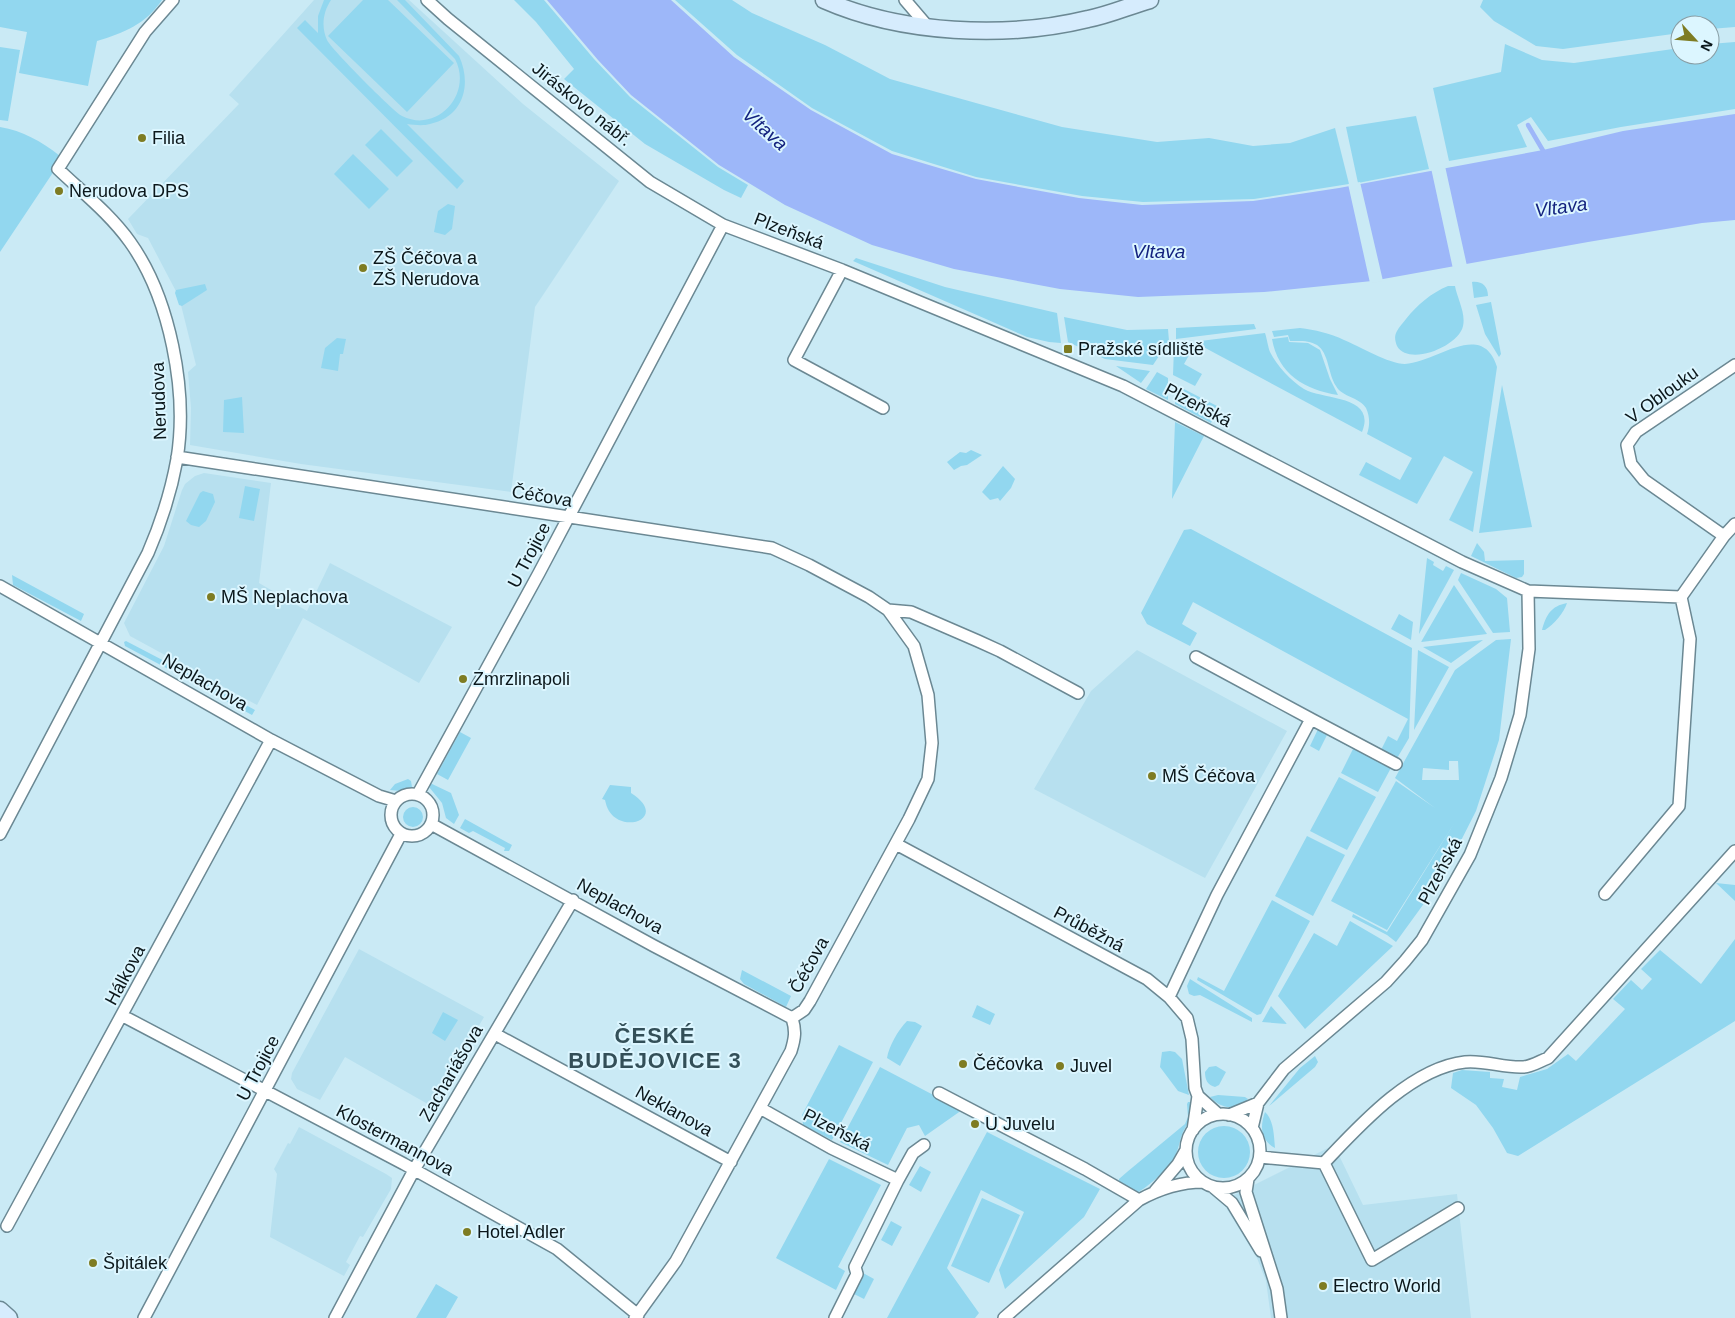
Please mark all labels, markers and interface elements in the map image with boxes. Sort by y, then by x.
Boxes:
north arrow [1670,15,1720,65]
text: N [1697,38,1716,54]
street label: Jiráskovo nábř. [528,58,636,150]
water label: Vltava [738,104,792,154]
place label: Filia [152,128,186,148]
marker: Filia [136,132,148,144]
place label: Nerudova DPS [69,181,189,201]
marker: Nerudova DPS [53,185,65,197]
water label: Vltava [1533,193,1589,221]
street label: Plzeňská [751,209,828,254]
water label: Vltava [1133,241,1185,262]
place label: ZŠ Čéčova a ZŠ Nerudova [373,247,480,289]
marker: ZŠ Čéčova a ZŠ Nerudova [357,262,369,274]
place label: Pražské sídliště [1078,339,1204,359]
marker: Pražské sídliště [1062,343,1074,355]
street label: Nerudova [148,361,170,440]
street label: V Oblouku [1622,362,1702,428]
street label: Plzeňská [1161,379,1236,431]
street label: Čéčova [510,480,575,511]
street label: U Trojice [504,519,554,591]
place label: MŠ Neplachova [221,586,349,607]
marker: MŠ Neplachova [205,591,217,603]
street label: Neplachova [159,650,252,715]
place label: Zmrzlinapoli [473,669,570,689]
marker: Zmrzlinapoli [457,673,469,685]
place label: MŠ Čéčova [1162,765,1256,786]
marker: MŠ Čéčova [1146,770,1158,782]
street label: Plzeňská [1414,833,1466,908]
street label: Neplachova [574,874,667,938]
street label: Průběžná [1050,902,1129,956]
street label: Čéčova [785,932,833,997]
street label: Hálkova [101,941,150,1008]
street label: Zachariášova [415,1020,487,1125]
district label: ČESKÉ BUDĚJOVICE 3 [568,1023,742,1073]
street label: U Trojice [233,1032,283,1104]
place label: Čéčovka [973,1053,1044,1074]
place label: Juvel [1070,1056,1112,1076]
marker: Čéčovka [957,1058,969,1070]
marker: Juvel [1054,1060,1066,1072]
street label: Neklanova [632,1082,717,1141]
street label: Klostermannova [333,1101,458,1180]
street label: Plzeňská [800,1105,875,1156]
place label: U Juvelu [985,1114,1055,1134]
marker: U Juvelu [969,1118,981,1130]
place label: Hotel Adler [477,1222,565,1242]
marker: Hotel Adler [461,1226,473,1238]
place label: Špitálek [103,1252,168,1273]
marker: Špitálek [87,1257,99,1269]
place label: Electro World [1333,1276,1441,1296]
marker: Electro World [1317,1280,1329,1292]

